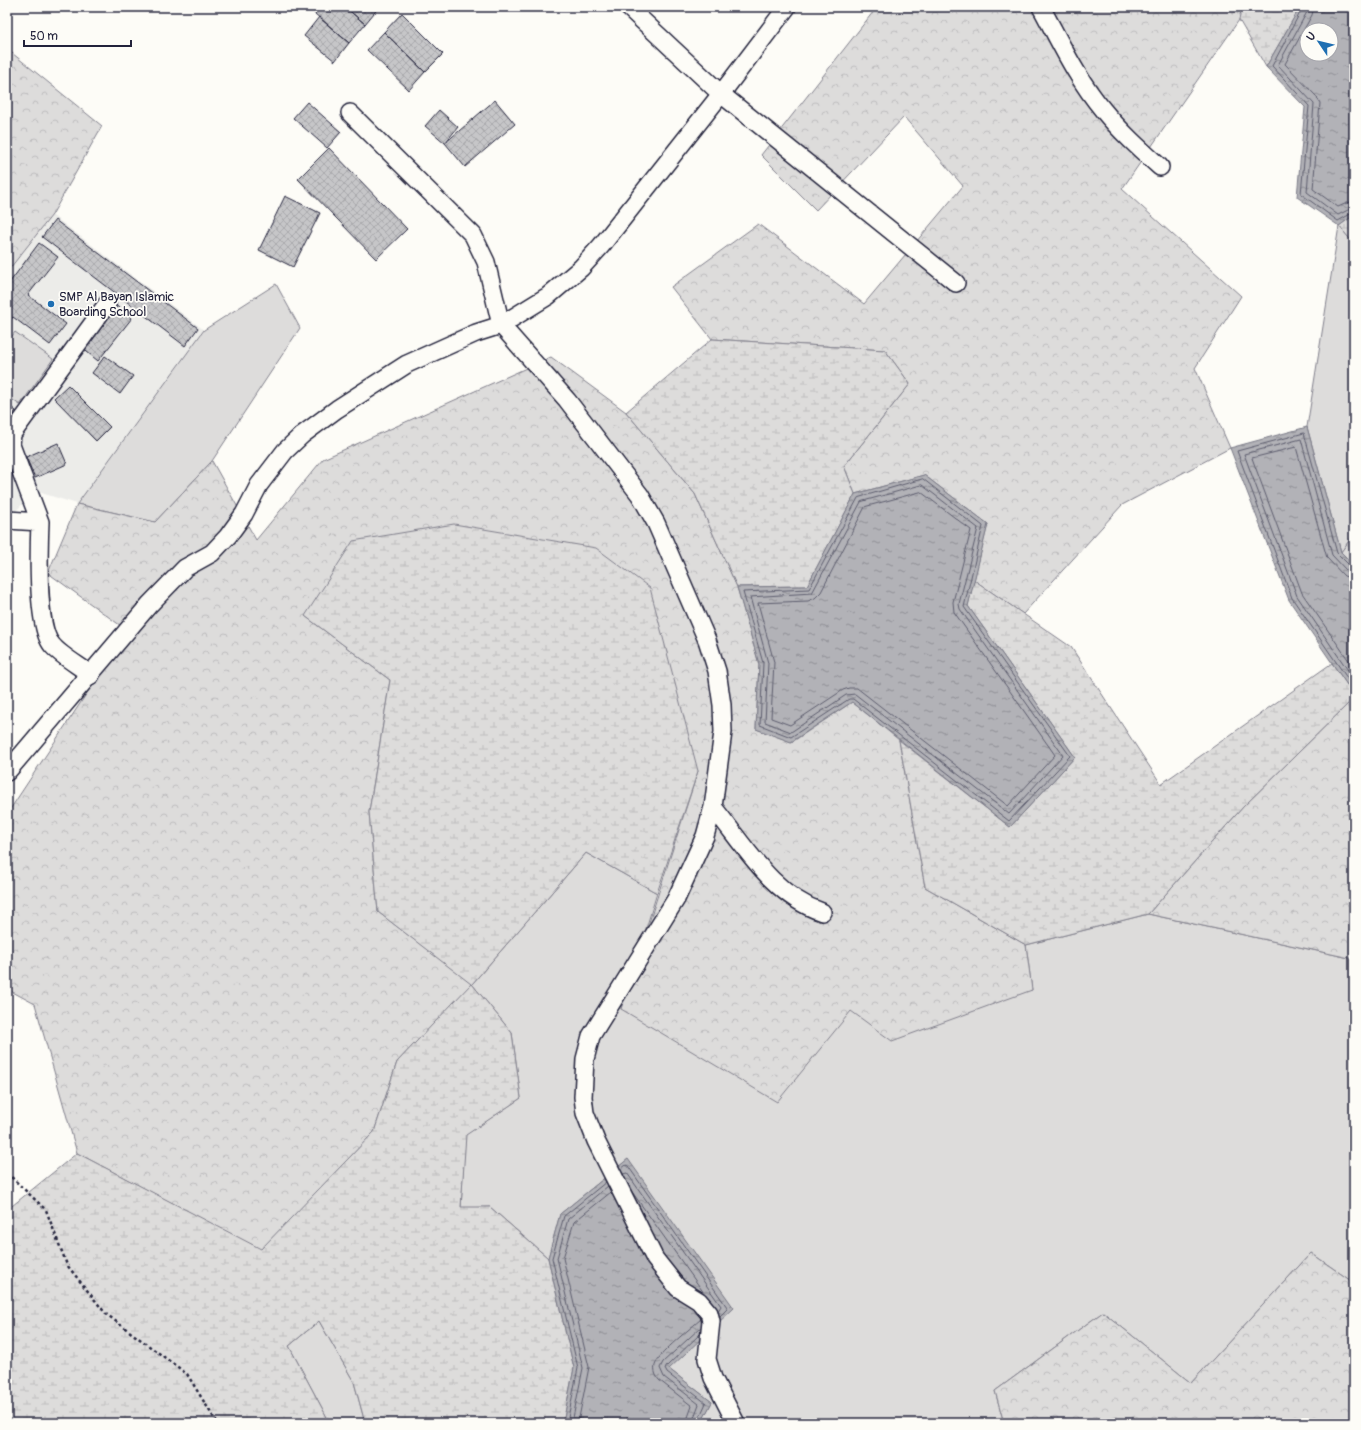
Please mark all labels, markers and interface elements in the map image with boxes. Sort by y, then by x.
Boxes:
scale bar [24,22,131,48]
north arrow [1299,22,1339,62]
text: 50 m [30,29,58,44]
text: U [1304,30,1319,43]
place label: SMP Al Bayan Islamic Boarding School [59,289,175,320]
marker: SMP Al Bayan Islamic Boarding School [46,299,56,309]

